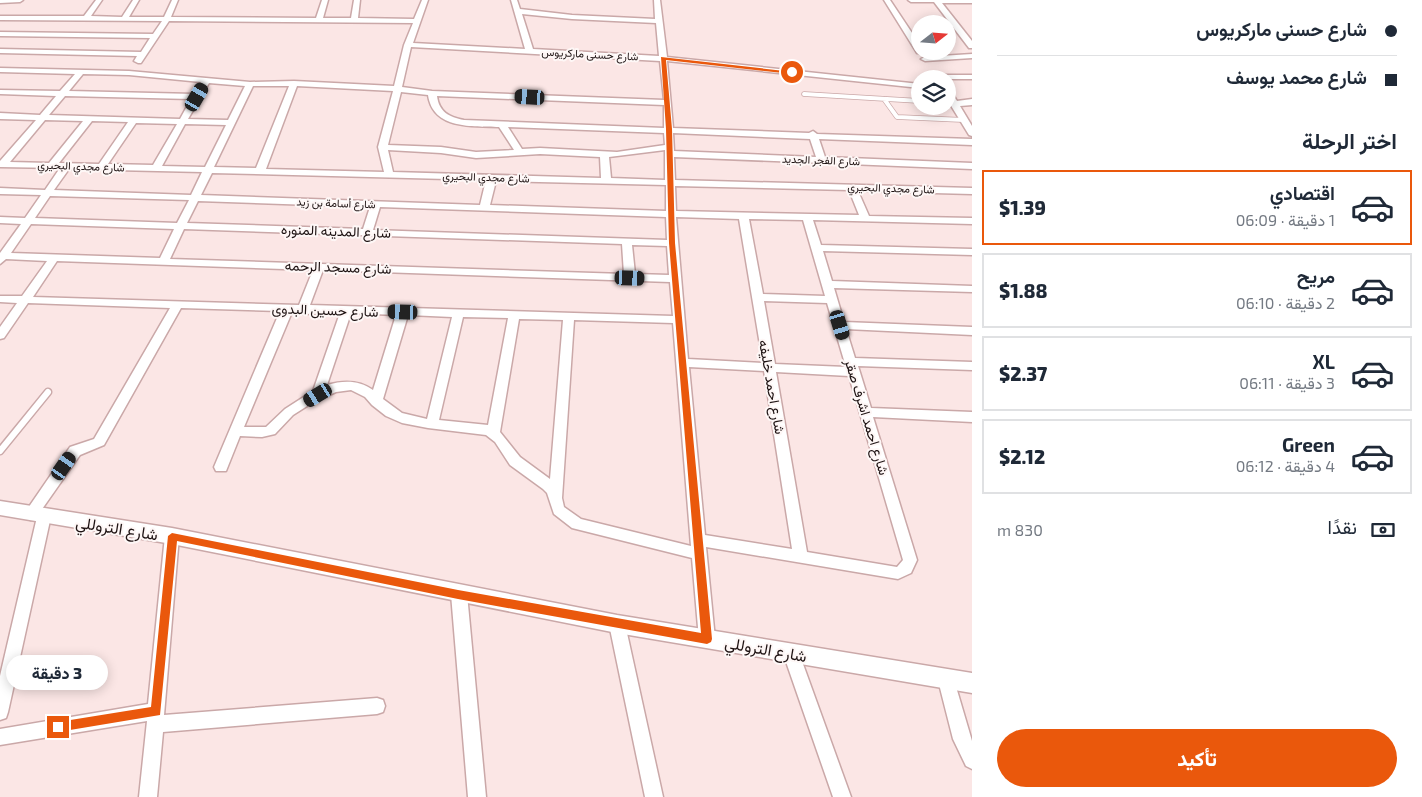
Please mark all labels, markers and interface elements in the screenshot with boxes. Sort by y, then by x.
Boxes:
north arrow [911,15,956,60]
map controls [911,15,956,115]
text: شارع حسنى ماركريوس [1196,17,1367,40]
street label: شارع حسنى ماركريوس [541,44,639,65]
route start [781,61,803,83]
text: شارع محمد يوسف [1226,65,1367,88]
button: layers [911,70,956,115]
car [183,80,210,114]
car [514,89,545,105]
text: اختر الرحلة [1302,127,1397,153]
street label: شارع الفجر الجديد [782,152,861,169]
street label: شارع مجدي البحيري [37,157,125,178]
street label: شارع مجدي البحيري [442,168,530,189]
street label: شارع مجدي البحيري [847,179,935,200]
text: اقتصادي [1270,181,1335,204]
icon: car [1350,185,1395,230]
street label: شارع أسامة بن زيد [296,195,376,212]
text: $1.39 [999,196,1046,219]
text: 1 دقيقة · 06:09 [1236,210,1335,229]
street label: شارع المدينه المنوره [281,220,391,244]
street label: شارع مسجد الرحمه [284,256,392,280]
text: مريح [1297,264,1335,287]
icon: car [1350,268,1395,313]
car [614,270,645,286]
text: $1.88 [999,279,1048,302]
text: 2 دقيقة · 06:10 [1236,293,1335,312]
street label: شارع حسين البدوى [271,299,379,323]
car [387,304,418,320]
car [828,308,851,342]
street label: شارع احمد خليفه [753,338,789,436]
text: XL [1313,350,1335,373]
icon: car [1350,351,1395,396]
street label: شارع احمد اشرف صقر [839,356,893,478]
text: $2.37 [999,362,1047,385]
text: 3 دقيقة · 06:11 [1239,373,1335,392]
car [301,381,334,409]
text: Green [1282,433,1335,456]
icon: car [1350,434,1395,479]
text: $2.12 [999,445,1045,468]
car [49,449,78,483]
text: 4 دقيقة · 06:12 [1236,456,1335,475]
street label: شارع التروللي [74,512,160,548]
text: نقدًا [1328,515,1357,538]
icon: cash [1369,516,1397,544]
text: 830 m [997,520,1043,539]
street label: شارع التروللي [723,632,809,670]
callout: 3 دقيقة [7,654,109,690]
text: 3 دقيقة [32,663,82,682]
route end [47,716,69,738]
button: تأكيد [997,729,1397,787]

